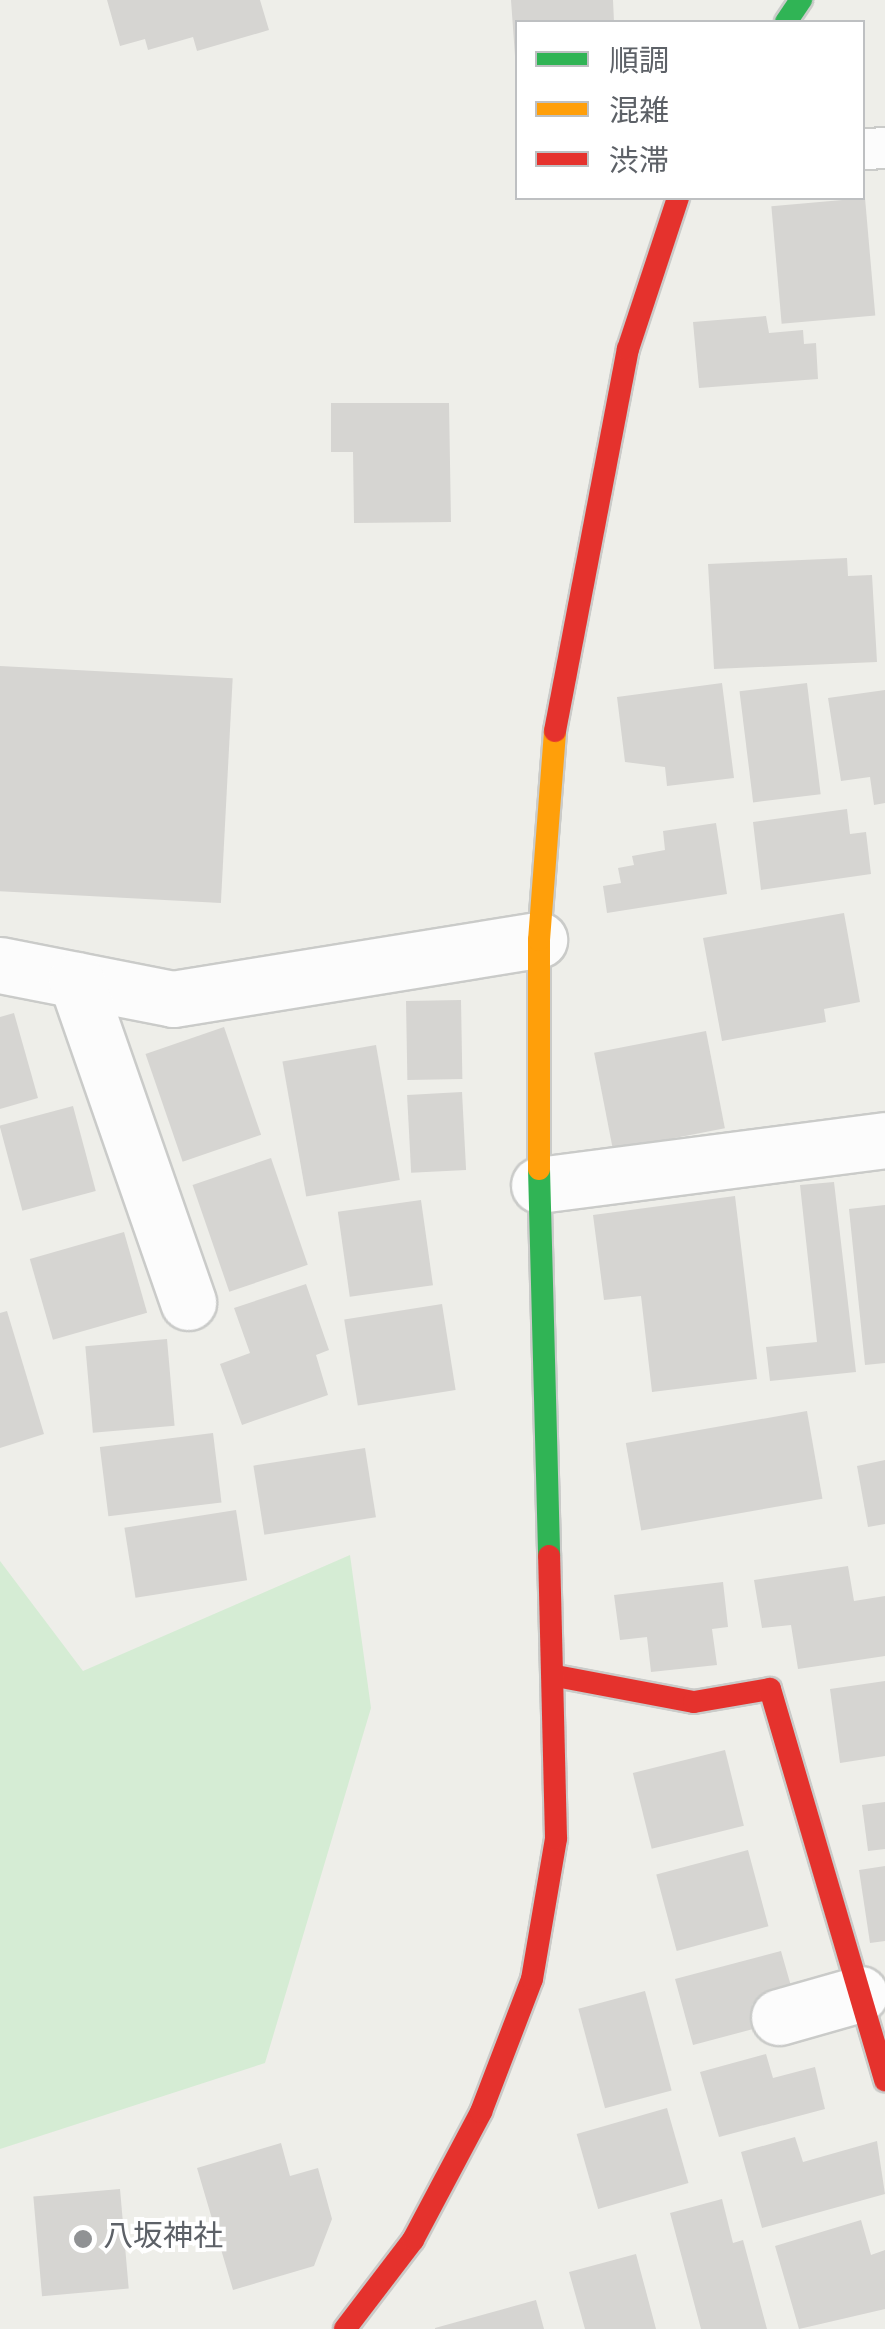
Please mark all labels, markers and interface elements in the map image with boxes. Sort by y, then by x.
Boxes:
legend [515,20,865,200]
text: 順調 [609,45,669,82]
text: 混雑 [609,95,669,132]
text: 渋滞 [609,145,669,182]
place label: 八坂神社 [103,2221,223,2257]
marker: 八坂神社 [72,2228,94,2250]

